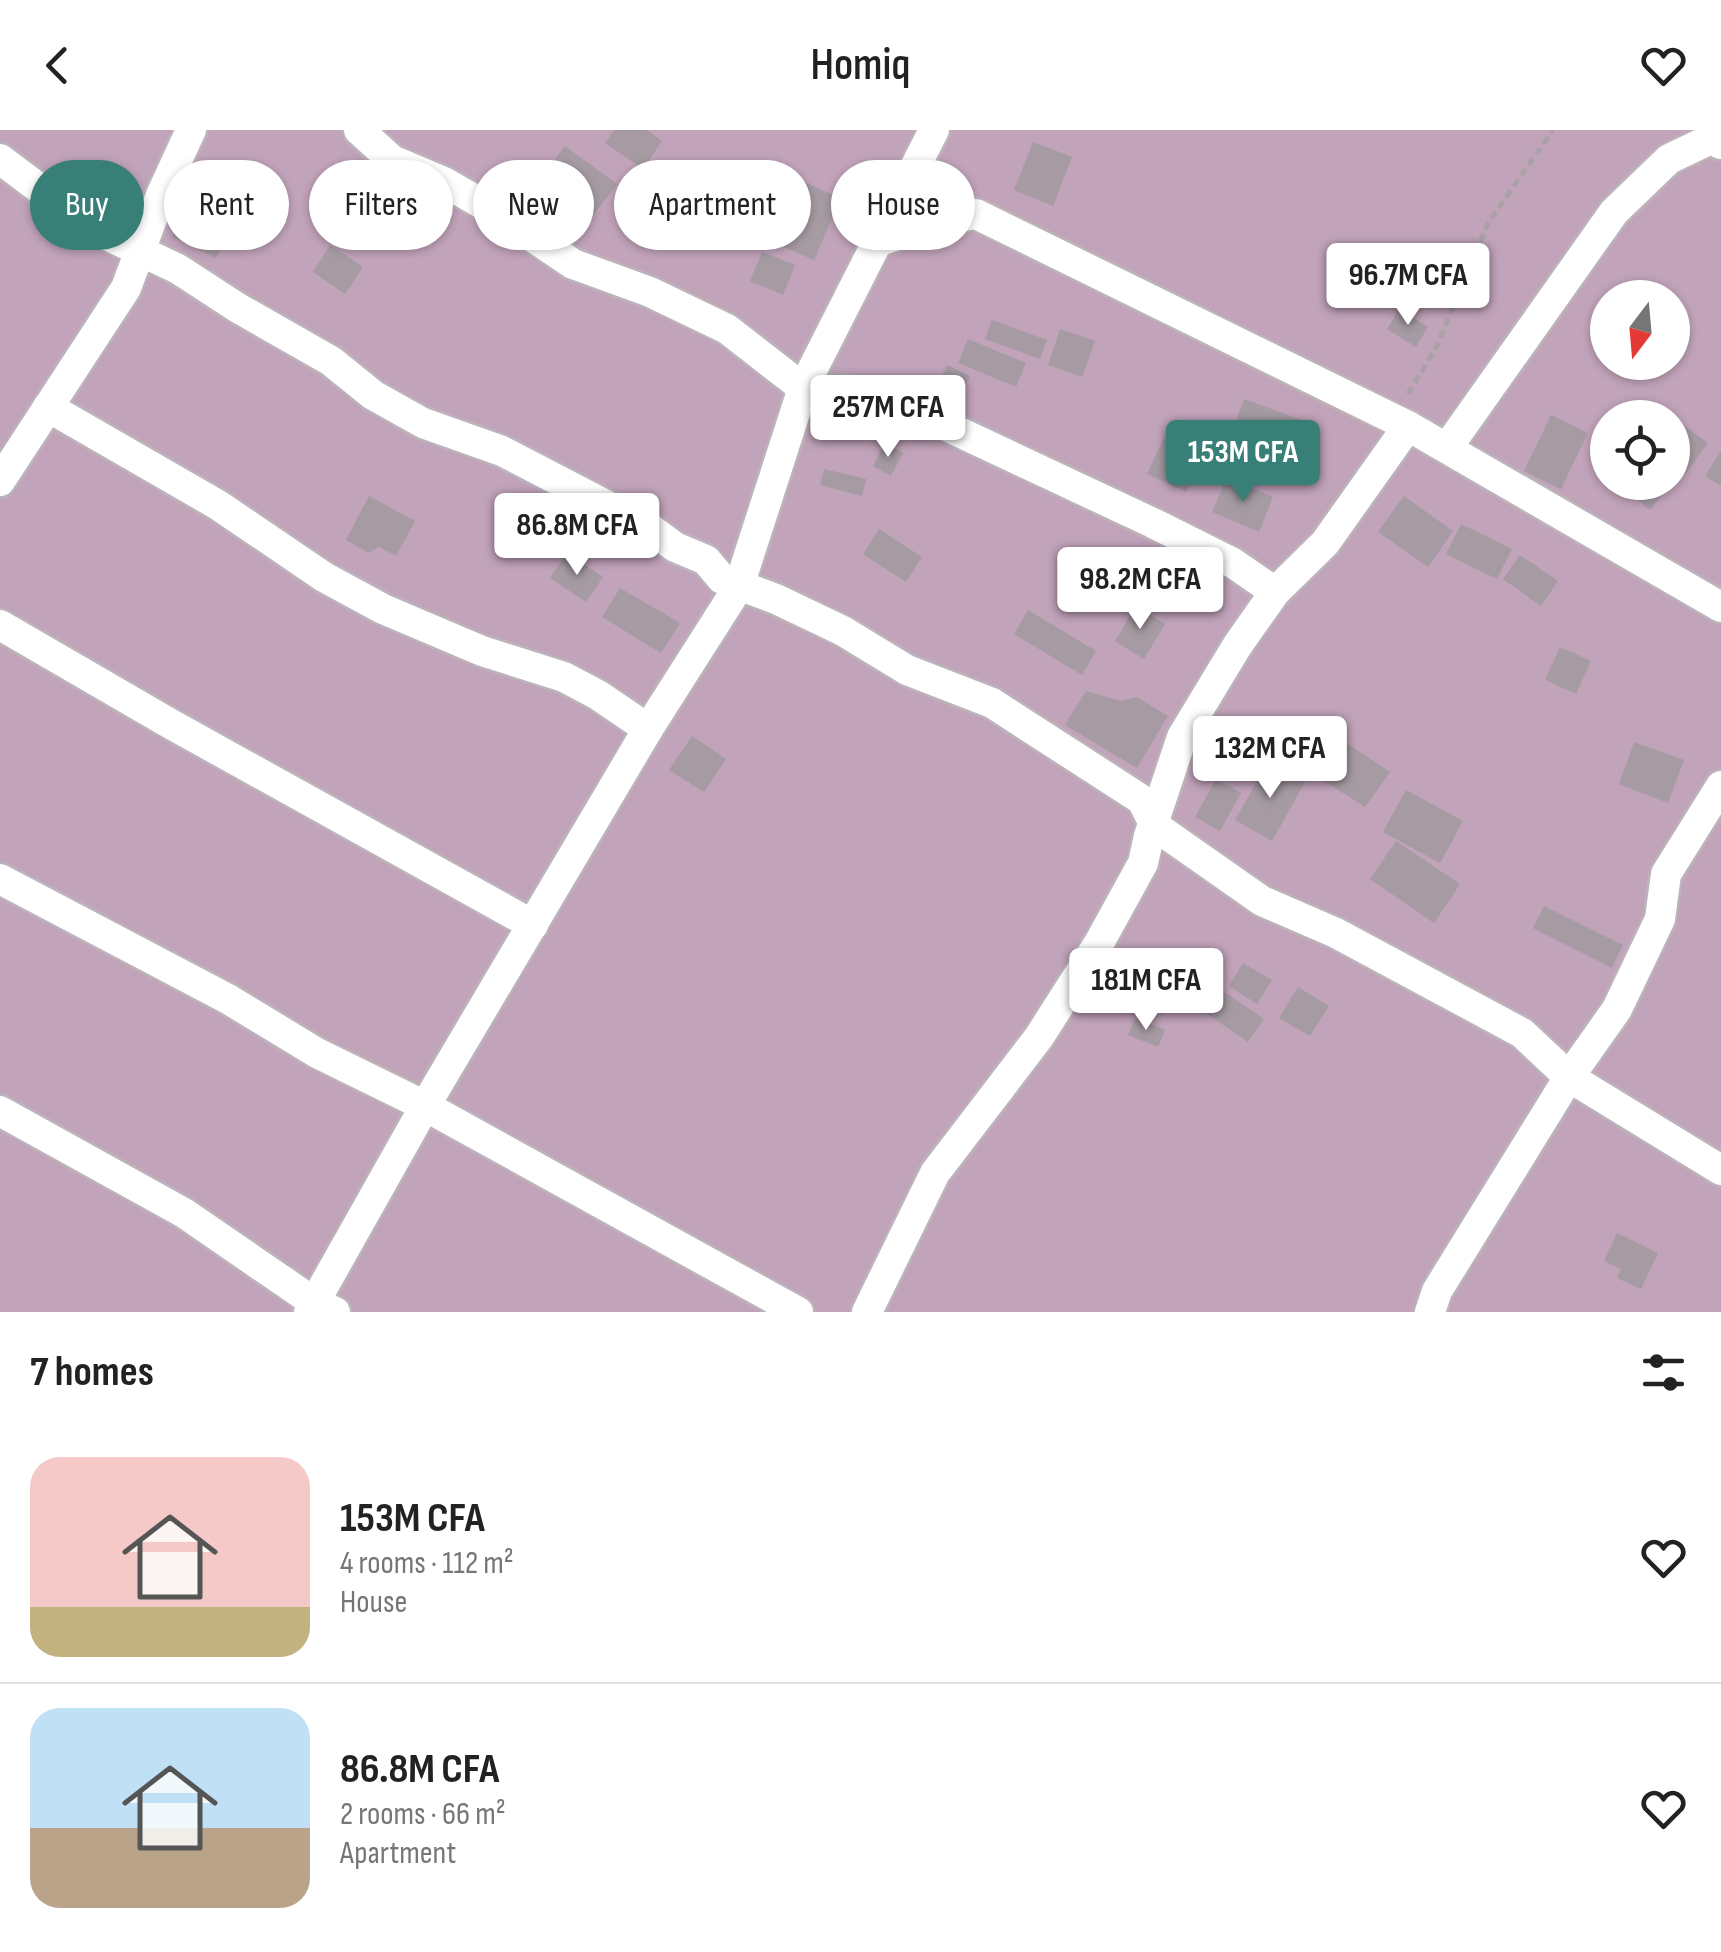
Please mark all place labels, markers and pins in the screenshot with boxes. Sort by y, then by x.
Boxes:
pin: 96.7M CFA [1294,243,1522,328]
pin: 257M CFA [785,375,991,460]
pin: 153M CFA [1140,420,1346,505]
pin: 86.8M CFA [463,493,691,578]
pin: 98.2M CFA [1026,547,1254,632]
pin: 132M CFA [1167,716,1373,801]
pin: 181M CFA [1043,948,1249,1033]

